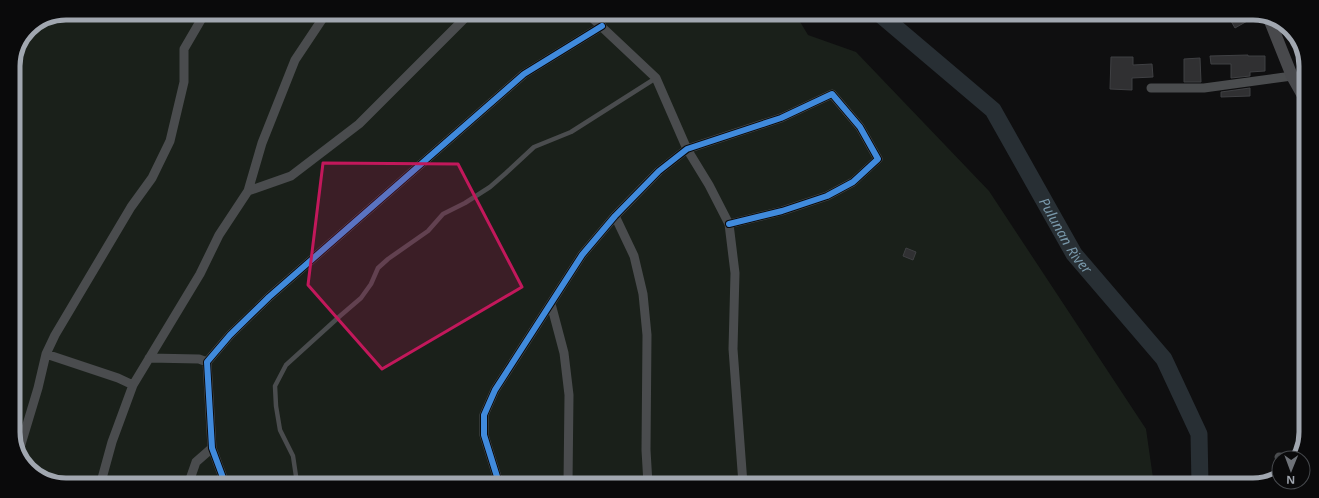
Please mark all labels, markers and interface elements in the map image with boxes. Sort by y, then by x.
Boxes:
water label: Pulunan River [1035,194,1097,278]
north arrow [1271,450,1311,490]
text: N [1286,473,1295,488]

